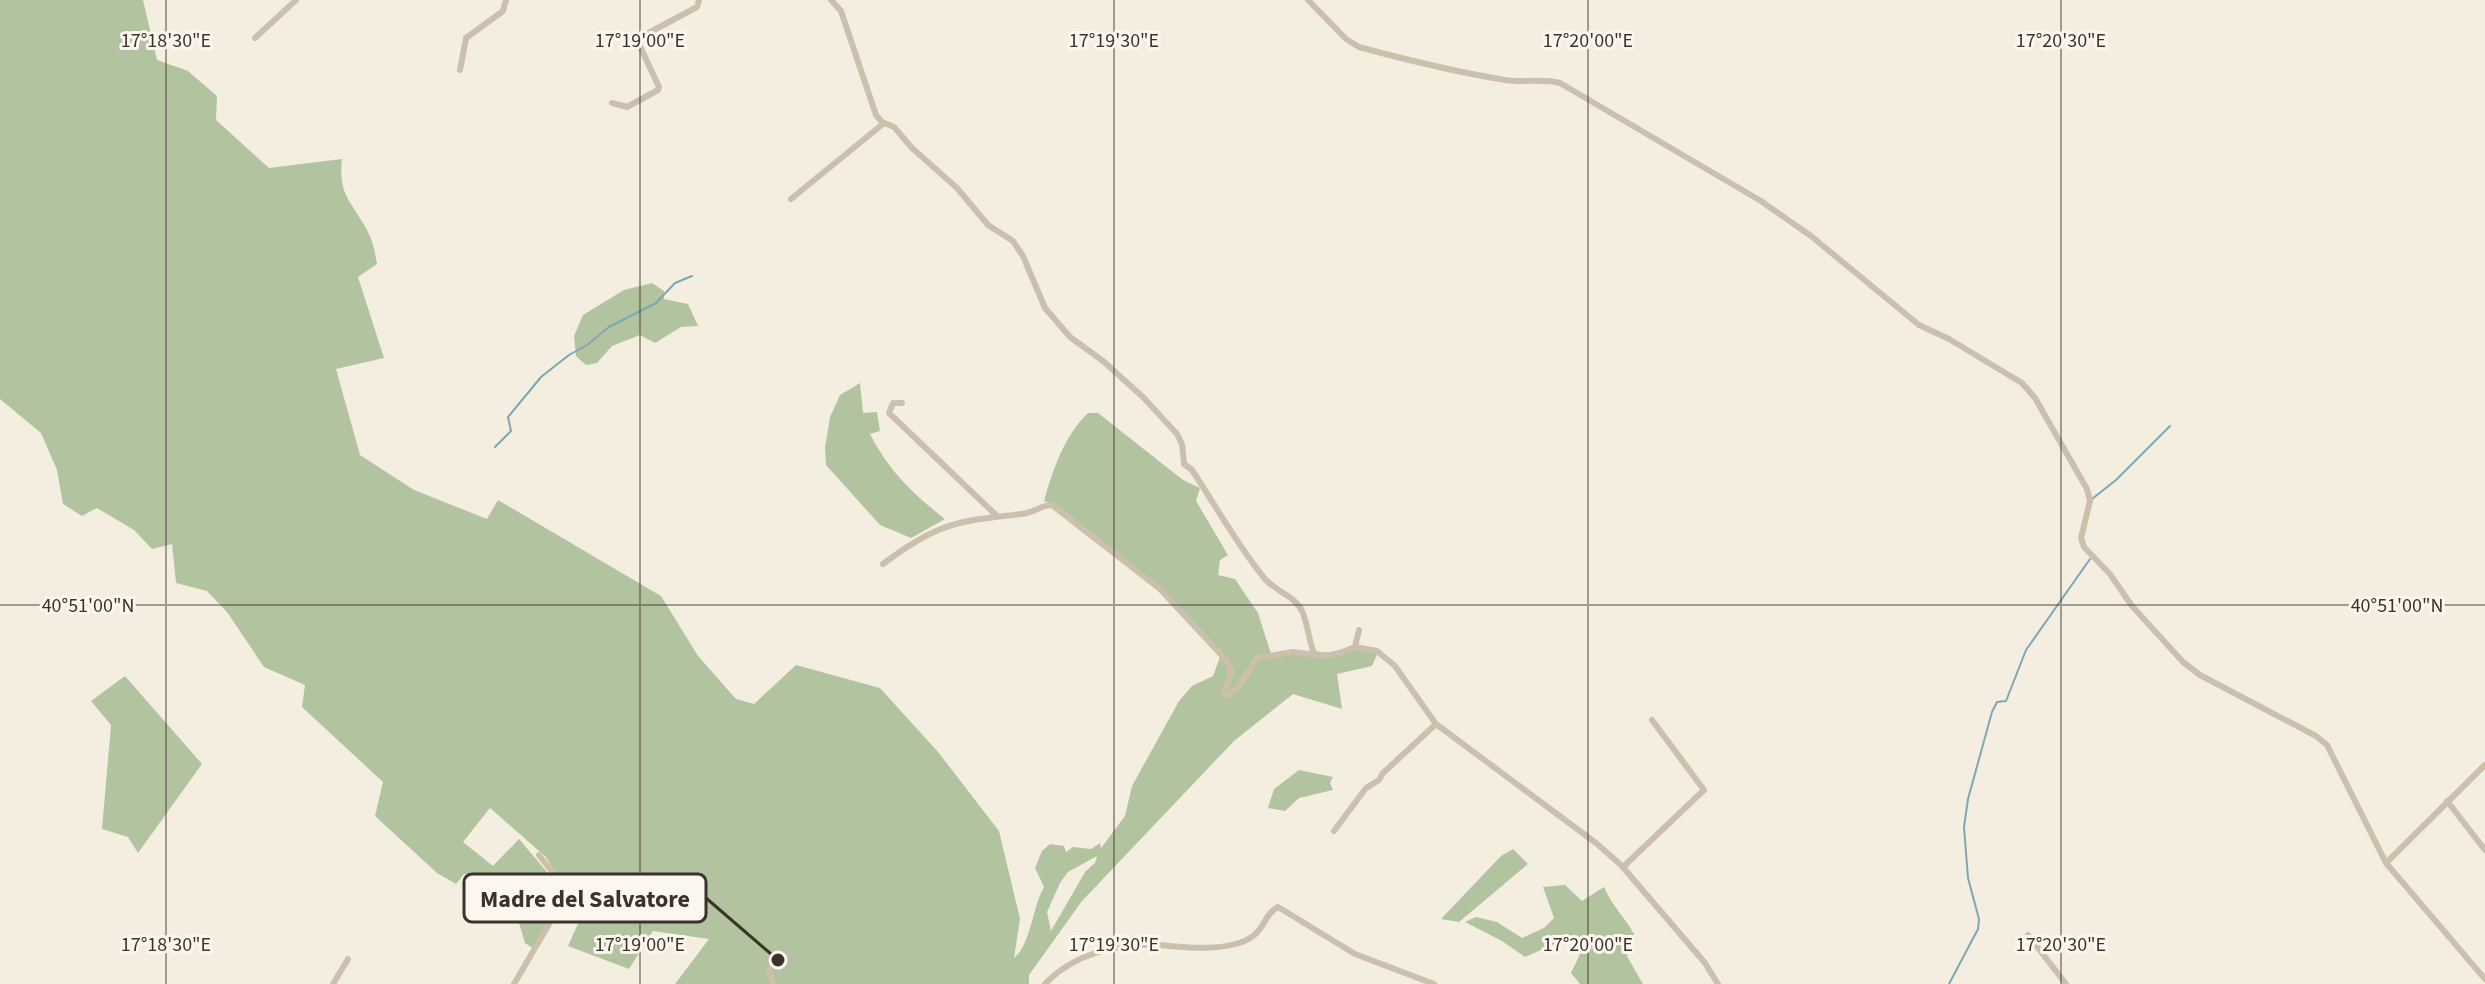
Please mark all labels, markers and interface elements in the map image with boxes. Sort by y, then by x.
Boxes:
text: 17°18'30"E [121,27,211,55]
text: 17°19'00"E [595,27,685,55]
text: 17°19'30"E [1069,27,1159,55]
text: 17°20'00"E [1543,27,1633,55]
text: 17°20'30"E [2016,27,2106,55]
text: 40°51'00"N [42,592,134,620]
text: 40°51'00"N [2351,592,2443,620]
callout: Madre del Salvatore [464,874,706,922]
text: Madre del Salvatore [480,882,690,917]
text: 17°18'30"E [121,931,211,959]
text: 17°19'00"E [595,931,685,959]
text: 17°19'30"E [1069,931,1159,959]
text: 17°20'00"E [1543,931,1633,959]
text: 17°20'30"E [2016,931,2106,959]

